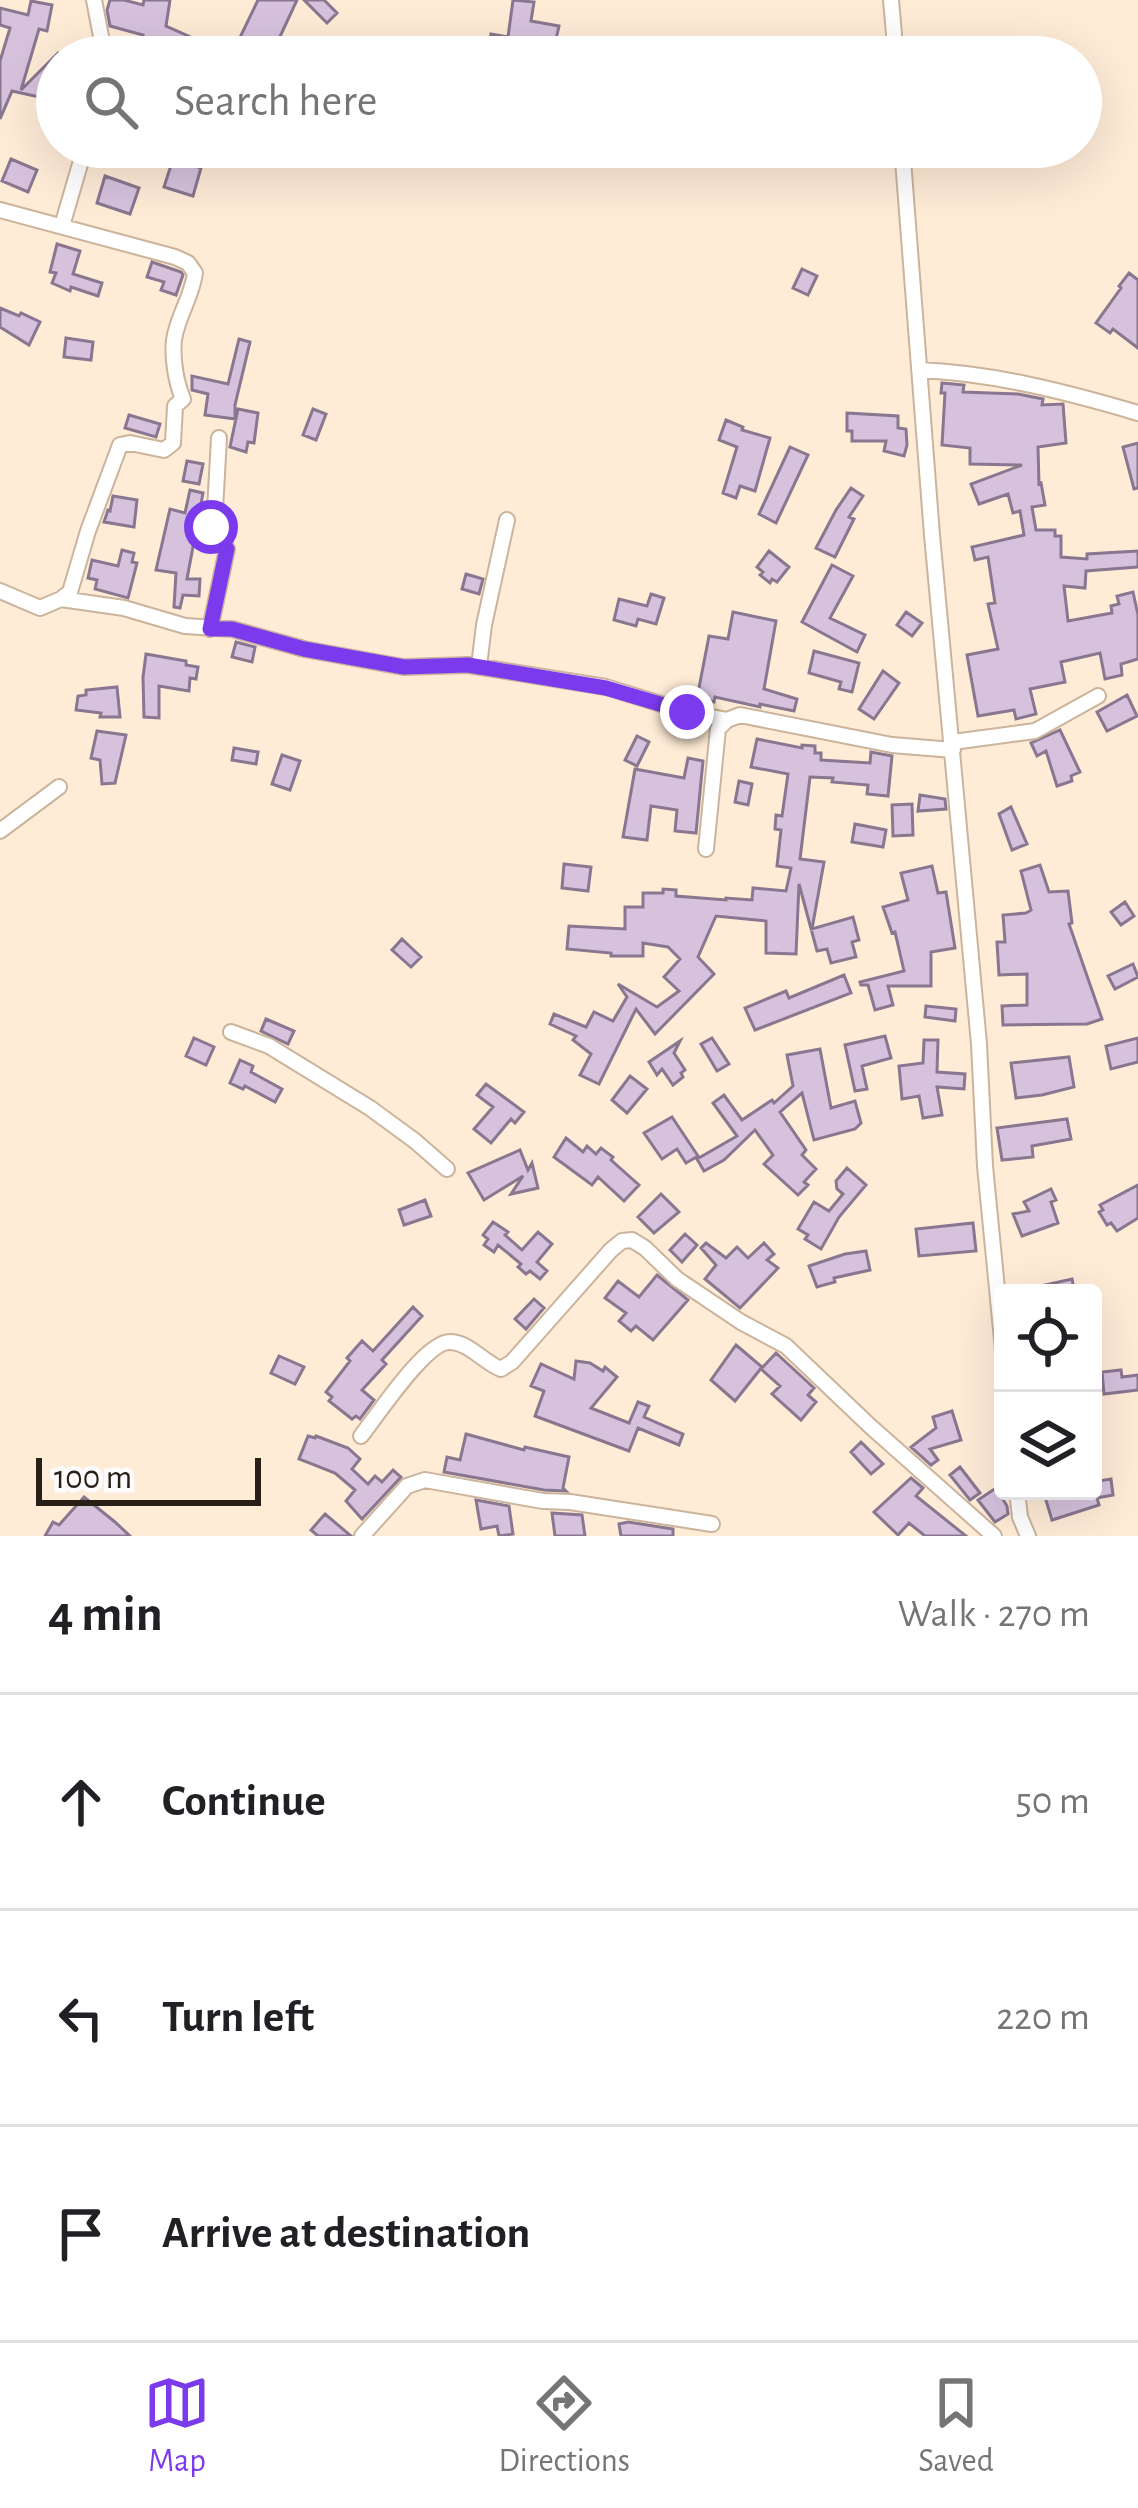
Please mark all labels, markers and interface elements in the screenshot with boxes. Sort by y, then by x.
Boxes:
search box [36,36,1102,168]
icon: search [78,69,144,135]
text: Search here [174,79,377,124]
route start [184,500,238,554]
route end [660,685,714,739]
map controls [994,1284,1102,1500]
button: locate [994,1284,1102,1392]
button: layers [994,1392,1102,1500]
scale bar [36,1452,261,1505]
text: 100 m [54,1462,132,1495]
text: 4 min [48,1589,163,1640]
text: Walk · 270 m [898,1595,1090,1634]
icon: ahead [48,1769,114,1835]
text: Continue [162,1779,326,1824]
text: 50 m [1015,1782,1090,1821]
icon: left [48,1985,114,2051]
text: Turn left [162,1995,314,2040]
text: 220 m [996,1998,1090,2037]
icon: arrive [48,2201,114,2267]
text: Arrive at destination [162,2211,530,2256]
tab: Map [144,2370,210,2482]
tab: Directions [498,2370,630,2482]
tab: Saved [918,2370,994,2482]

